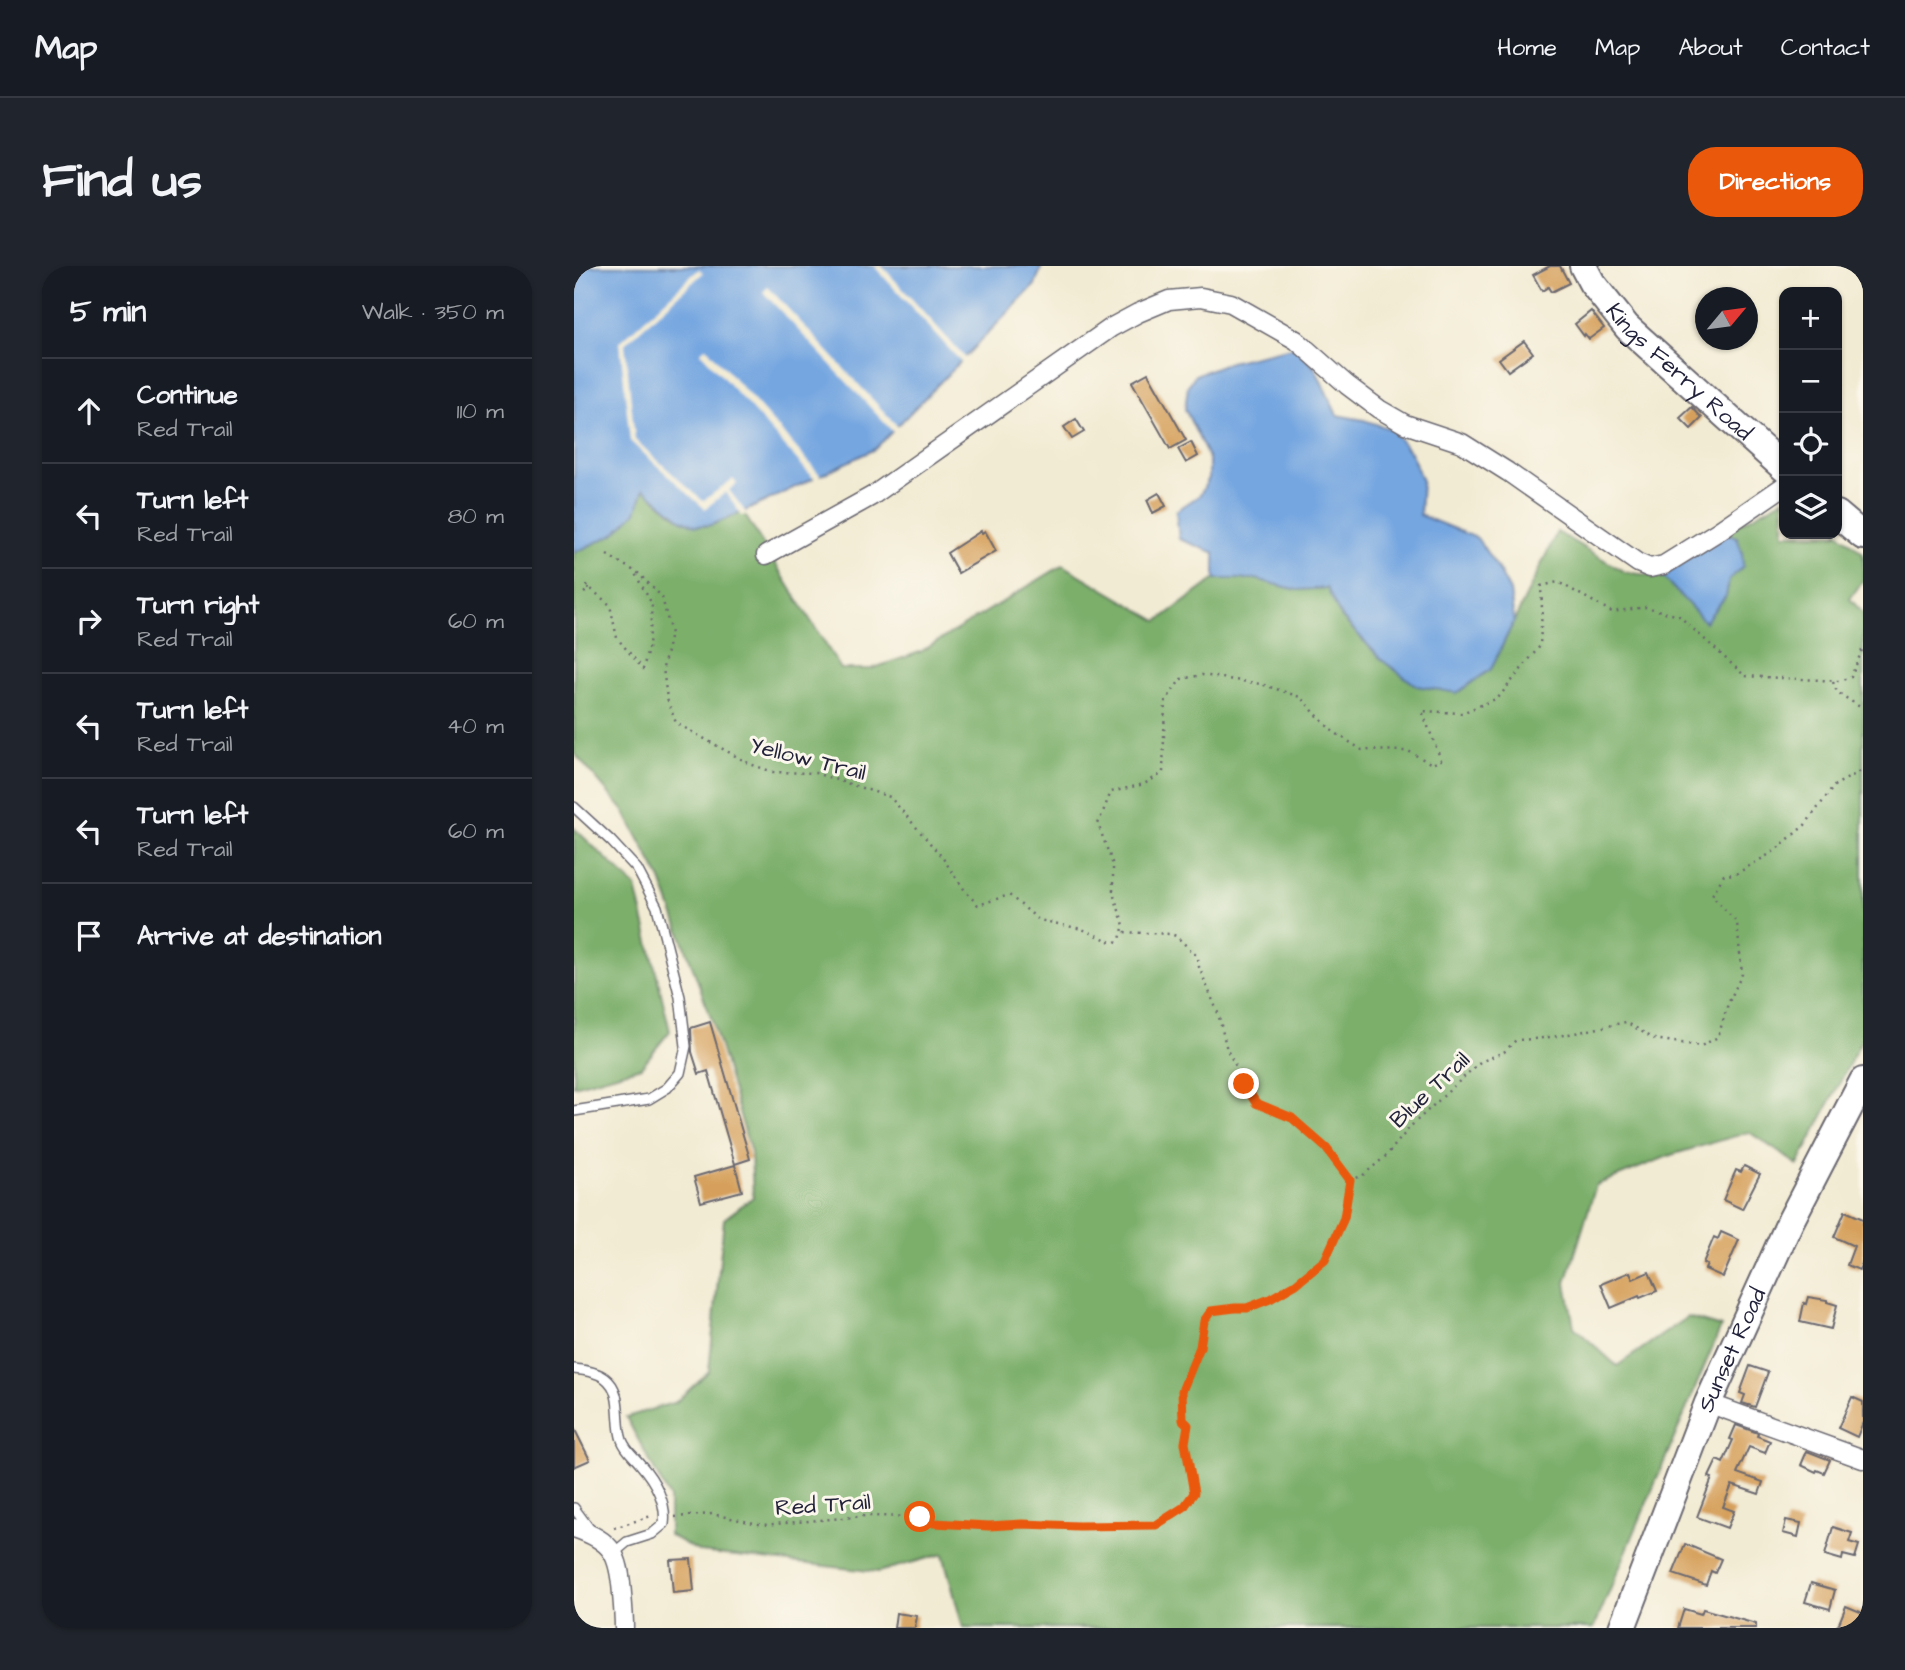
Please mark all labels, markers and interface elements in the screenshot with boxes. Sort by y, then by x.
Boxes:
text: Map [35,25,97,71]
text: Home [1497,31,1557,65]
text: Map [1595,31,1640,65]
text: About [1678,31,1743,65]
text: Contact [1781,31,1870,65]
button: Directions [1688,147,1863,217]
text: Find us [42,148,202,216]
north arrow [1695,287,1758,350]
map controls [1779,287,1842,539]
button: + [1779,287,1842,350]
text: 5 min [70,291,146,333]
text: Walk · 350 m [362,296,504,328]
street label: Kings Ferry Road [1598,296,1760,448]
button: − [1779,350,1842,413]
text: Continue [137,377,238,413]
icon: ahead [70,392,108,430]
text: 110 m [456,395,504,427]
text: Red Trail [137,413,233,445]
button: locate [1779,413,1842,476]
button: layers [1779,476,1842,539]
text: Turn left [137,482,248,518]
icon: left [70,497,108,535]
text: 80 m [447,500,504,532]
text: Red Trail [137,518,233,550]
text: Turn right [137,587,259,623]
icon: right [70,602,108,640]
text: 60 m [448,605,504,637]
text: Red Trail [137,623,233,655]
text: Turn left [137,692,248,728]
icon: left [70,707,108,745]
text: 40 m [447,710,504,742]
text: Red Trail [137,728,233,760]
street label: Yellow Trail [747,729,869,789]
text: Turn left [137,797,248,833]
icon: left [70,812,108,850]
text: 60 m [448,815,504,847]
text: Red Trail [137,833,233,865]
icon: arrive [70,917,108,955]
text: Arrive at destination [137,918,382,954]
street label: Blue Trail [1383,1044,1477,1136]
route end [1228,1068,1259,1099]
street label: Sunset Road [1690,1283,1774,1417]
street label: Red Trail [774,1486,872,1524]
route start [904,1501,935,1532]

